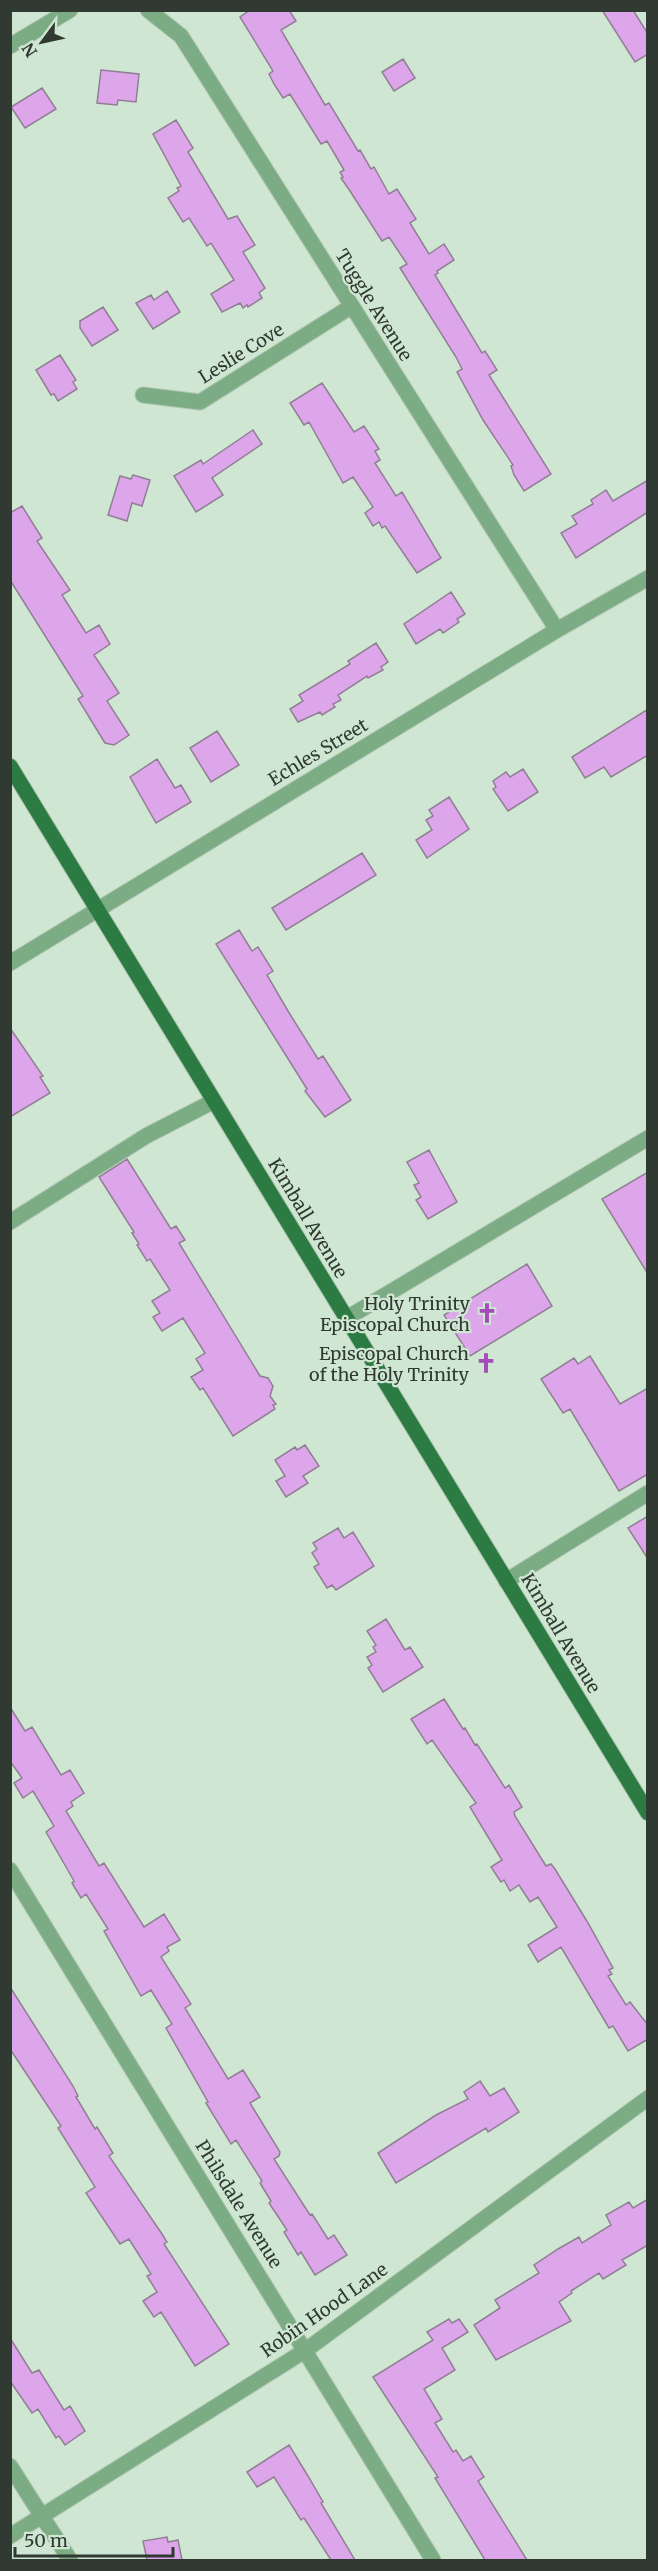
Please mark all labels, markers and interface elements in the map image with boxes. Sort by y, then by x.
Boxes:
north arrow [12,12,72,72]
text: N [17,39,41,61]
street label: Tuggle Avenue [330,245,418,365]
street label: Leslie Cove [194,318,288,388]
street label: Echles Street [264,713,372,791]
street label: Kimball Avenue [263,1154,353,1282]
place label: Holy Trinity Episcopal Church [320,1292,471,1336]
church icon: Holy Trinity Episcopal Church [475,1301,499,1325]
place label: Episcopal Church of the Holy Trinity [309,1342,470,1386]
church icon: Episcopal Church of the Holy Trinity [474,1351,498,1375]
street label: Kimball Avenue [516,1569,606,1697]
street label: Philsdale Avenue [190,2136,288,2272]
street label: Robin Hood Lane [256,2258,392,2362]
scale bar [15,2520,172,2558]
text: 50 m [24,2529,68,2552]

